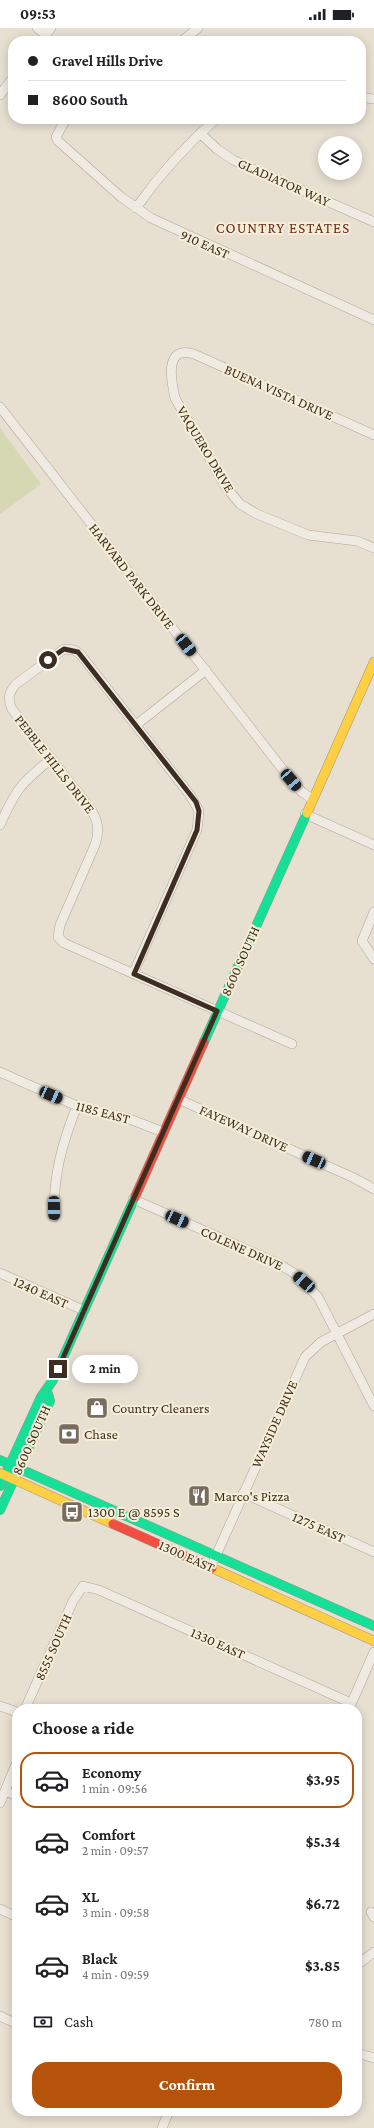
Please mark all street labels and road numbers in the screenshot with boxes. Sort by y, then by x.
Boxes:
street label: GLADIATOR WAY [235,155,333,210]
street label: 910 EAST [178,226,232,262]
street label: BUENA VISTA DRIVE [222,361,336,423]
street label: VAQUERO DRIVE [174,403,238,495]
street label: HARVARD PARK DRIVE [86,520,178,632]
street label: PEBBLE HILLS DRIVE [12,712,99,817]
street label: 8600 SOUTH [217,924,263,998]
street label: 1185 EAST [74,1097,132,1127]
street label: FAYEWAY DRIVE [197,1101,291,1155]
street label: COLENE DRIVE [198,1223,286,1273]
street label: 1240 EAST [11,1273,71,1311]
street label: WAYSIDE DRIVE [248,1377,301,1470]
street label: 8600 SOUTH [8,1403,54,1477]
street label: 1275 EAST [290,1508,348,1546]
street label: 1300 EAST [157,1537,218,1576]
street label: 8555 SOUTH [31,1611,75,1683]
street label: 1330 EAST [188,1624,248,1662]

